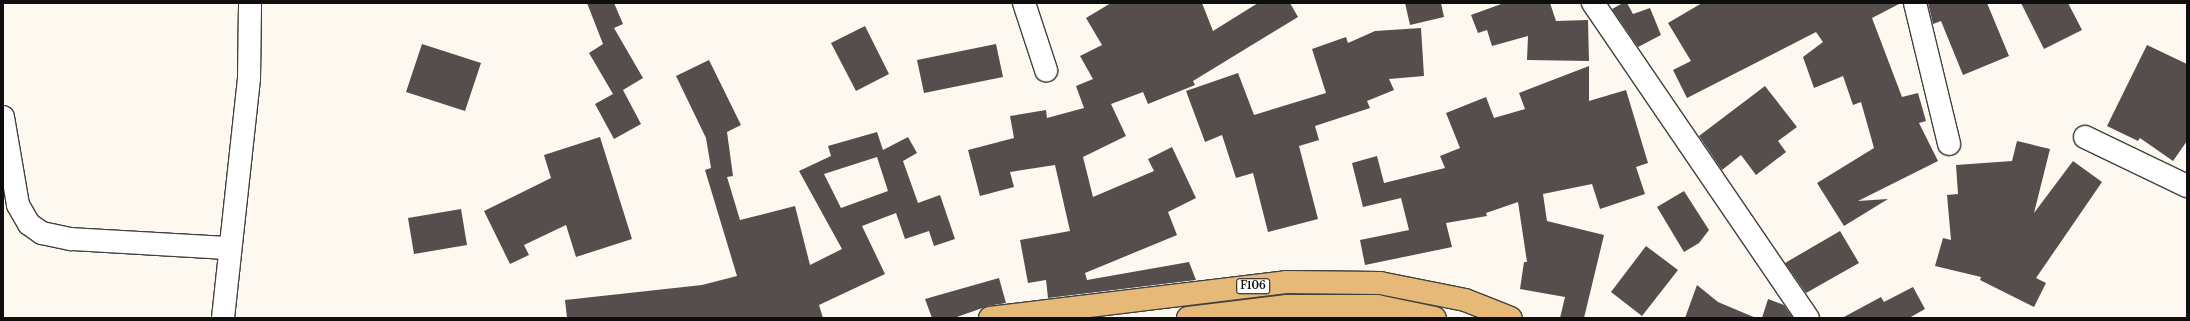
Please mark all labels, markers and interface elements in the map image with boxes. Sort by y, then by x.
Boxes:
road number: F106 [1236,278,1270,294]

